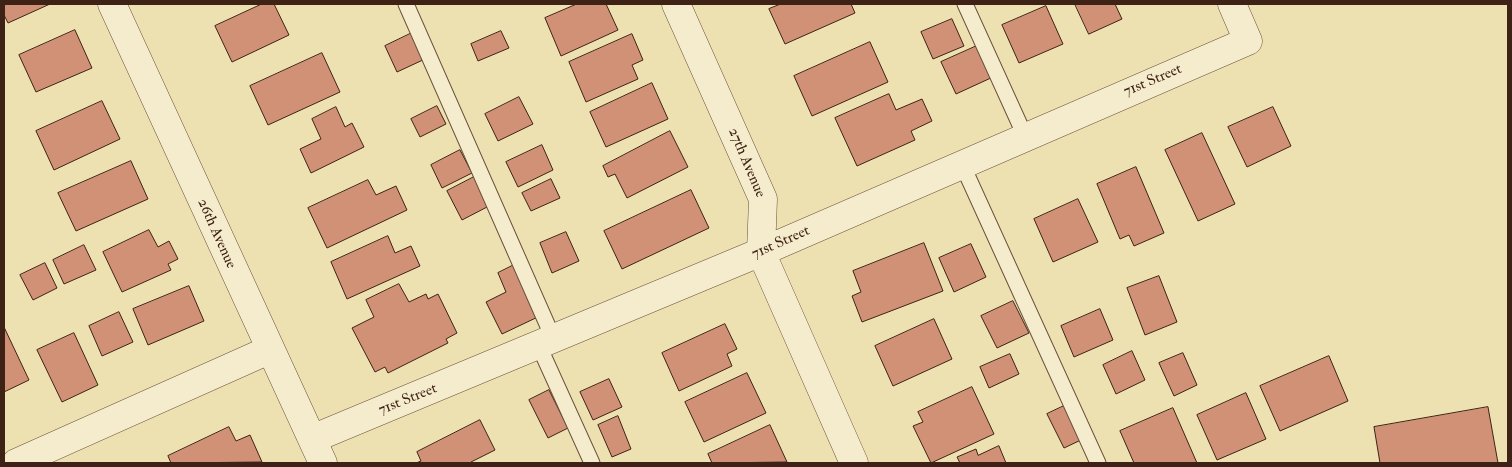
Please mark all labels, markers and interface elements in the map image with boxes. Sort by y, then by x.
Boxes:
street label: 71st Street [1121,61,1185,101]
street label: 27th Avenue [723,126,769,200]
street label: 26th Avenue [193,196,239,272]
street label: 71st Street [749,222,813,264]
street label: 71st Street [376,380,440,420]

